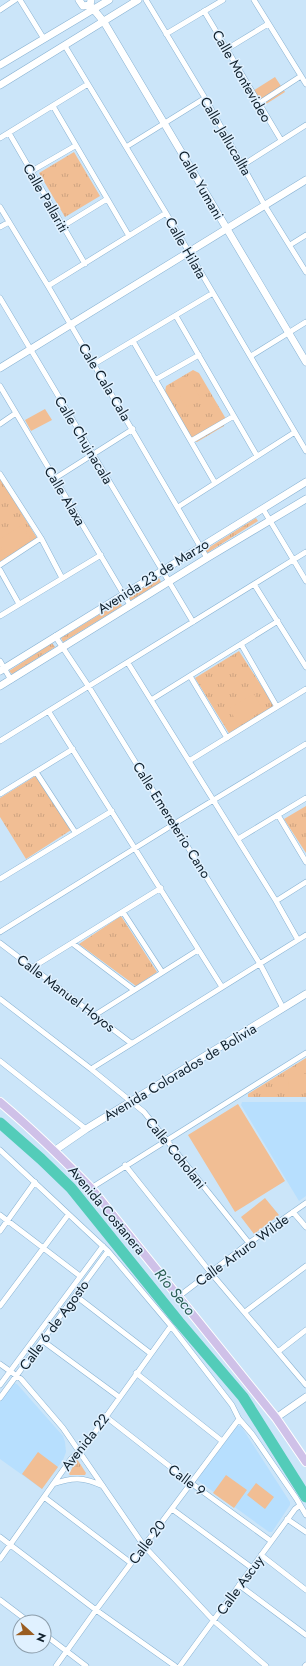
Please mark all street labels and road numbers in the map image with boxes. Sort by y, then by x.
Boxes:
street label: Calle Montevideo [207,26,277,126]
street label: Calle Jallucallta [195,93,257,179]
street label: Calle Yumani [173,147,229,223]
street label: Calle Pallariti [18,160,74,236]
street label: Calle Hilata [160,214,212,282]
street label: Cale Cala Cala [74,339,136,425]
street label: Calle Chujnacala [50,392,118,488]
street label: Calle Alaxa [39,463,91,529]
street label: Avenida 23 de Marzo [93,533,213,618]
street label: Calle Emereterio Cano [128,758,216,882]
street label: Calle Manuel Hoyos [13,949,120,1037]
street label: Avenida Colorados de Bolivia [100,1018,260,1126]
street label: Calle Coholani [141,1113,211,1193]
street label: Avenida Costanera [64,1161,150,1259]
street label: Calle Arturo Wilde [191,1209,293,1291]
street label: Calle 6 de Agosto [14,1275,94,1374]
street label: Avenida 22 [56,1409,114,1475]
street label: Calle 9 [164,1459,210,1501]
street label: Calle 20 [124,1516,170,1568]
street label: Calle Ascuy [212,1550,269,1619]

